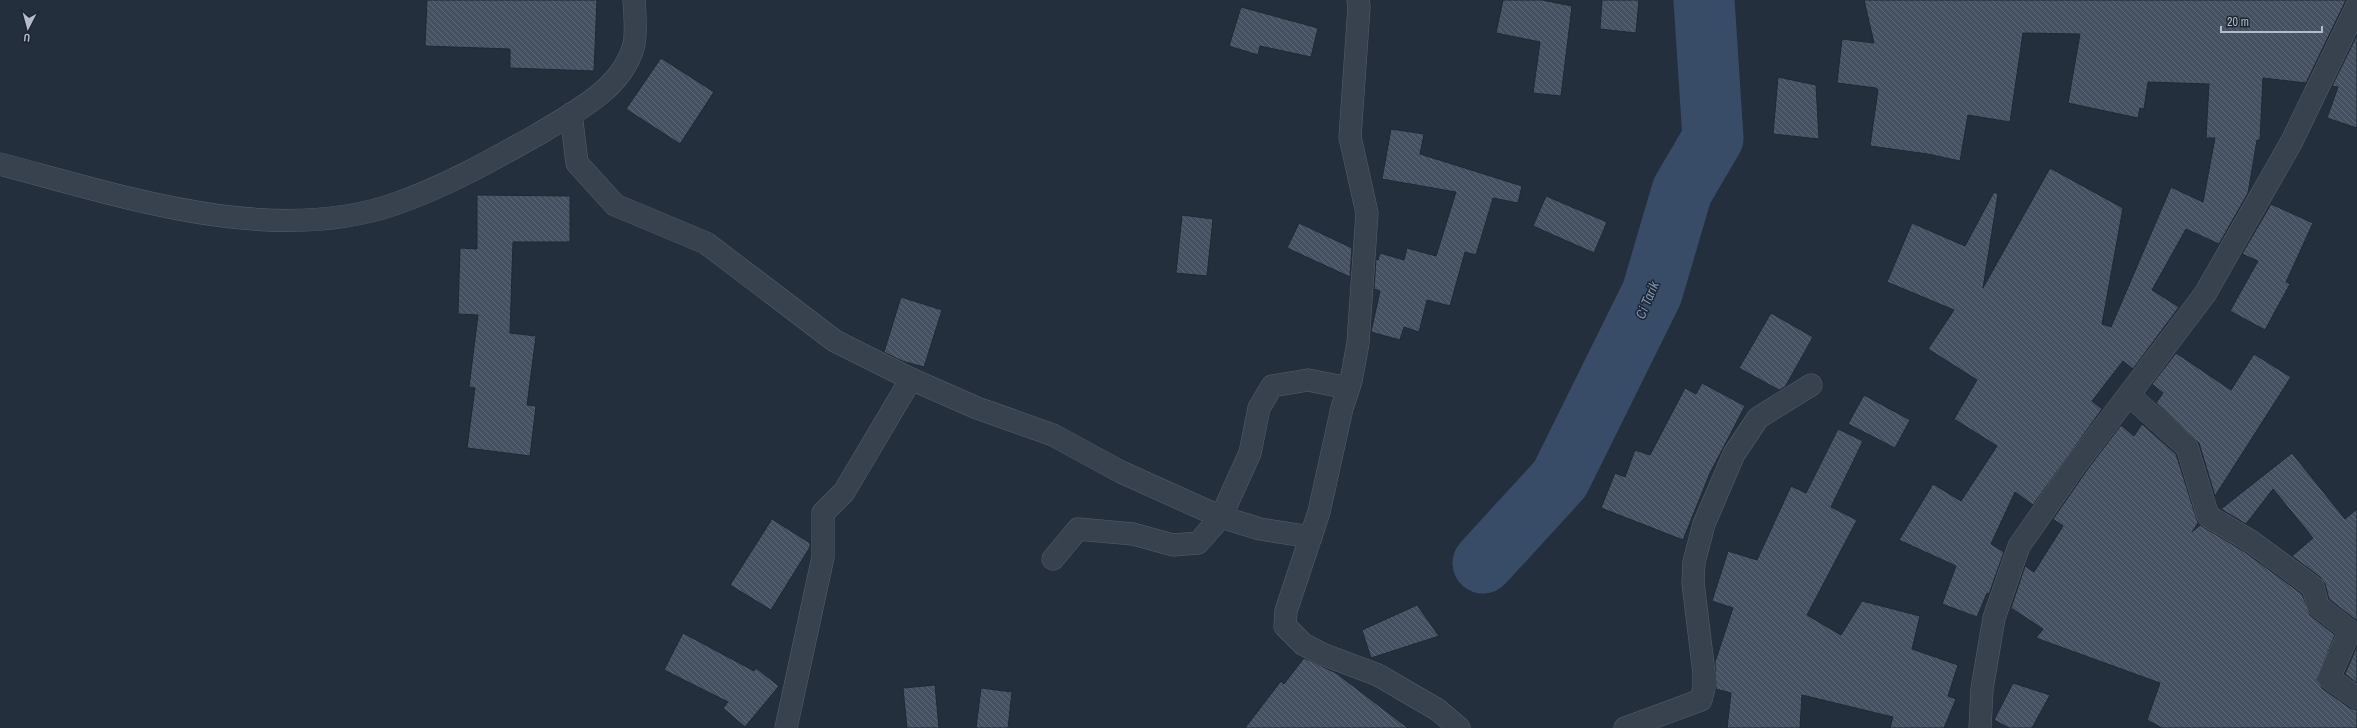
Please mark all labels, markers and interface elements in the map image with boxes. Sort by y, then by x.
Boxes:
north arrow [8,8,48,48]
scale bar [2221,8,2322,34]
text: 20 m [2227,14,2249,30]
text: U [23,31,31,45]
water label: Ci Tarik [1631,277,1663,321]

